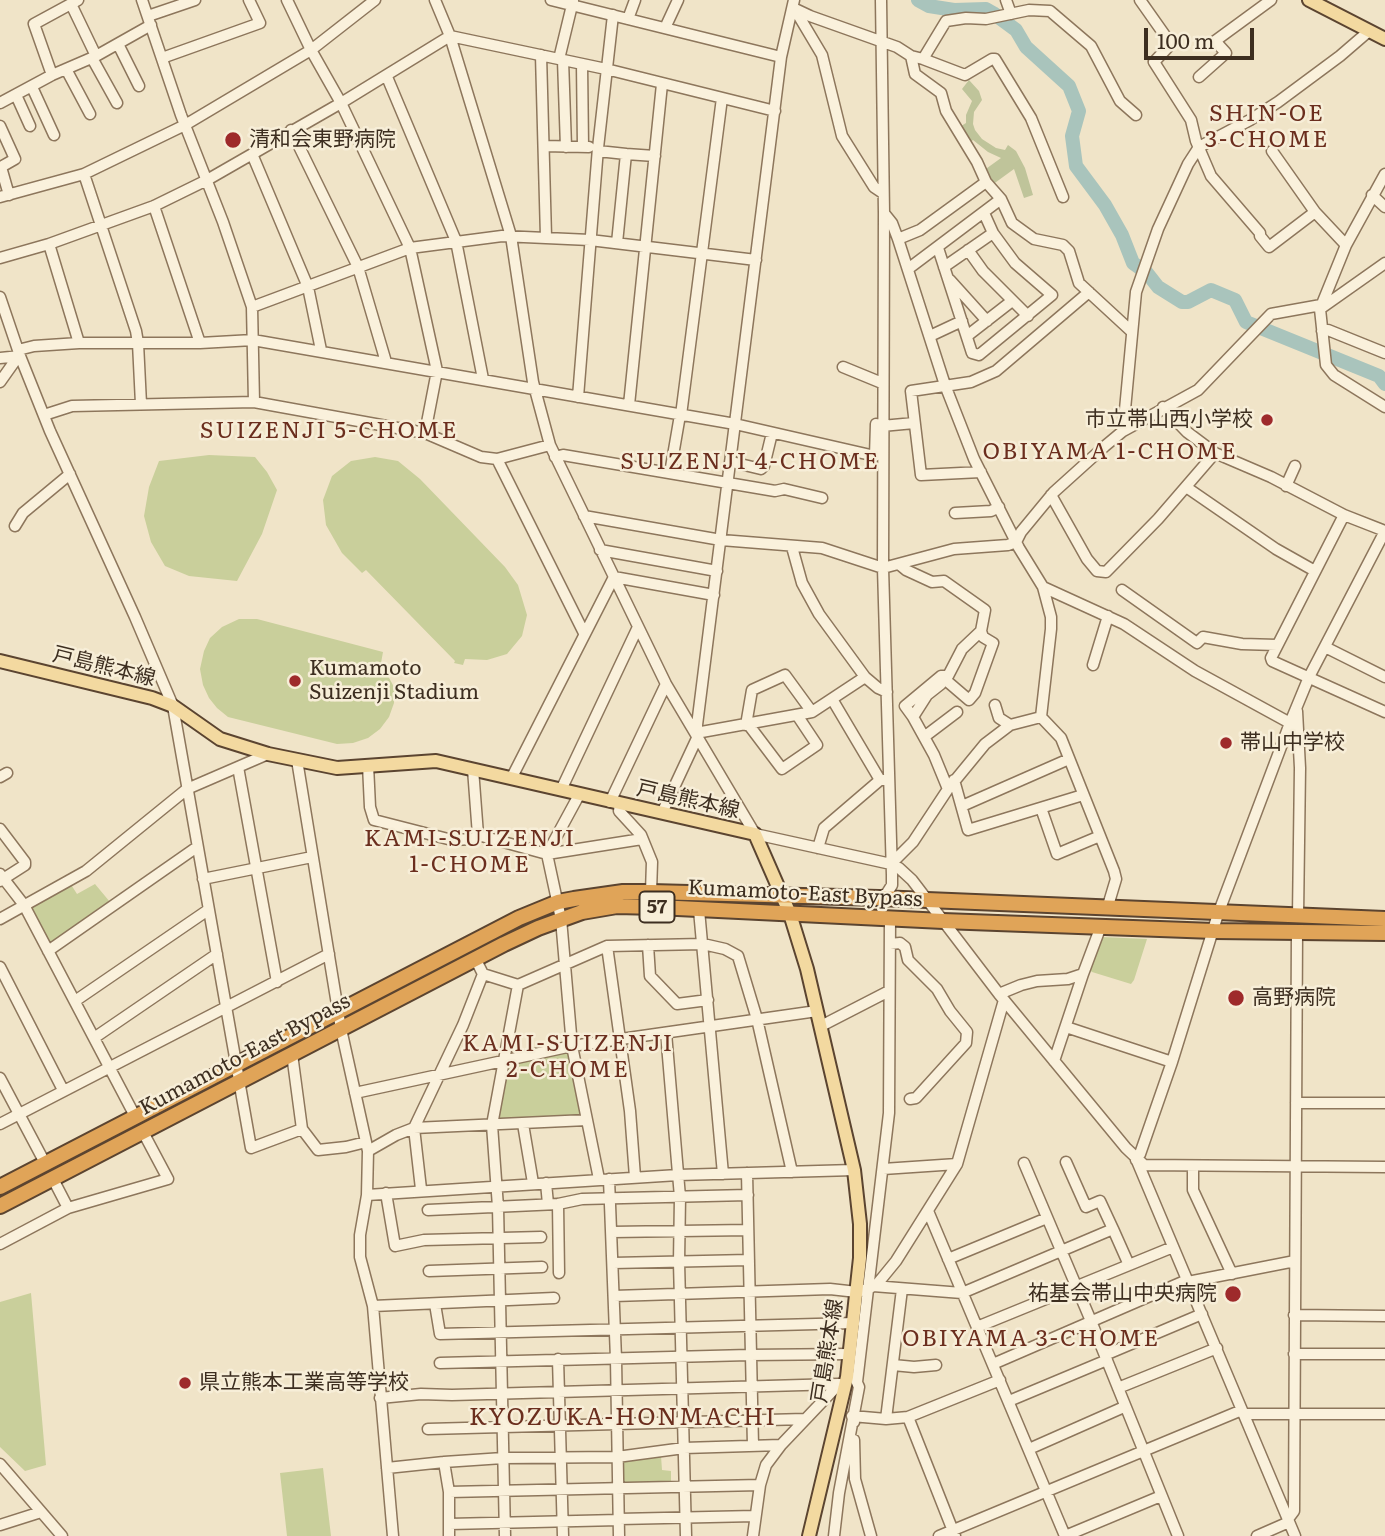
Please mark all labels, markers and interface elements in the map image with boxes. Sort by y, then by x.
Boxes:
scale bar [1147,14,1257,58]
text: 100 m [1157,24,1214,55]
district label: SHIN-OE 3-CHOME [1206,100,1328,154]
place label: 清和会東野病院 [249,127,396,153]
marker: 清和会東野病院 [223,130,243,150]
place label: 市立帯山西小学校 [1085,407,1253,433]
marker: 市立帯山西小学校 [1259,412,1275,428]
district label: SUIZENJI 5-CHOME [202,417,456,445]
district label: OBIYAMA 1-CHOME [984,438,1236,466]
district label: SUIZENJI 4-CHOME [622,448,878,476]
street label: 戸島熊本線 [50,642,158,692]
place label: Kumamoto Suizenji Stadium [309,656,479,706]
marker: Kumamoto Suizenji Stadium [287,673,303,689]
place label: 帯山中学校 [1240,730,1345,756]
marker: 帯山中学校 [1218,735,1234,751]
street label: 戸島熊本線 [634,776,742,824]
district label: KAMI-SUIZENJI 1-CHOME [366,825,574,879]
street label: Kumamoto-East Bypass [687,875,923,913]
road number: 57 [640,892,674,923]
place label: 高野病院 [1252,985,1336,1011]
marker: 高野病院 [1226,988,1246,1008]
street label: Kumamoto-East Bypass [135,989,355,1121]
district label: KAMI-SUIZENJI 2-CHOME [464,1030,672,1084]
place label: 祐基会帯山中央病院 [1028,1281,1217,1307]
marker: 祐基会帯山中央病院 [1223,1284,1243,1304]
street label: 戸島熊本線 [807,1297,849,1405]
district label: OBIYAMA 3-CHOME [904,1325,1158,1353]
place label: 県立熊本工業高等学校 [199,1370,409,1396]
marker: 県立熊本工業高等学校 [177,1375,193,1391]
district label: KYOZUKA-HONMACHI [471,1404,775,1432]

